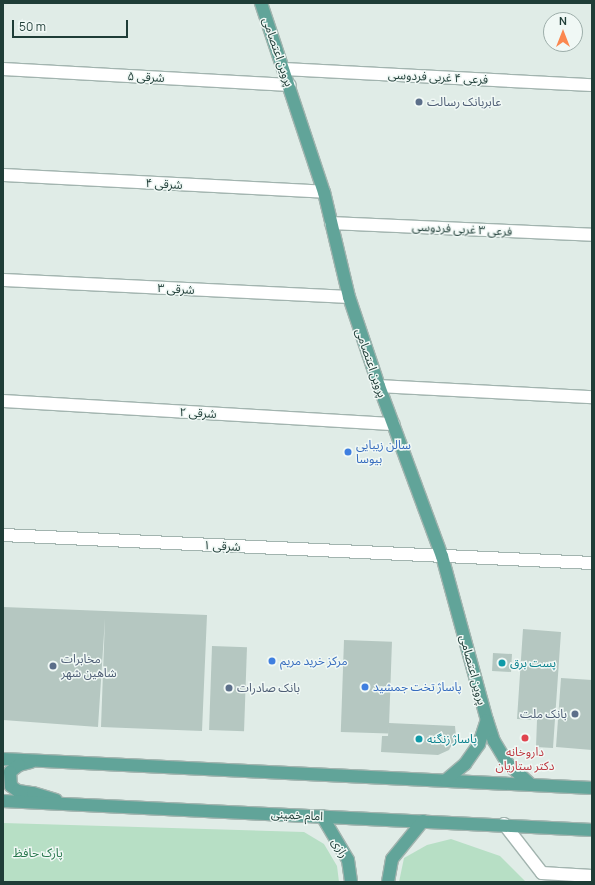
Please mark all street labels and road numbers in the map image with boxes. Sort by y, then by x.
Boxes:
street label: پروین اعتصامی [259,16,297,88]
street label: فرعی ۴ غربی فردوسی [388,67,488,87]
street label: ۵ شرقی [127,69,165,85]
street label: ۴ شرقی [145,176,183,192]
street label: فرعی ۳ غربی فردوسی [412,219,512,239]
street label: ۳ شرقی [157,281,195,297]
street label: پروین اعتصامی [352,327,390,399]
street label: ۲ شرقی [179,405,217,421]
street label: ۱ شرقی [203,538,241,554]
street label: پروین اعتصامی [457,633,489,707]
street label: امام خمینی [271,806,323,824]
street label: رازی [329,836,351,860]

